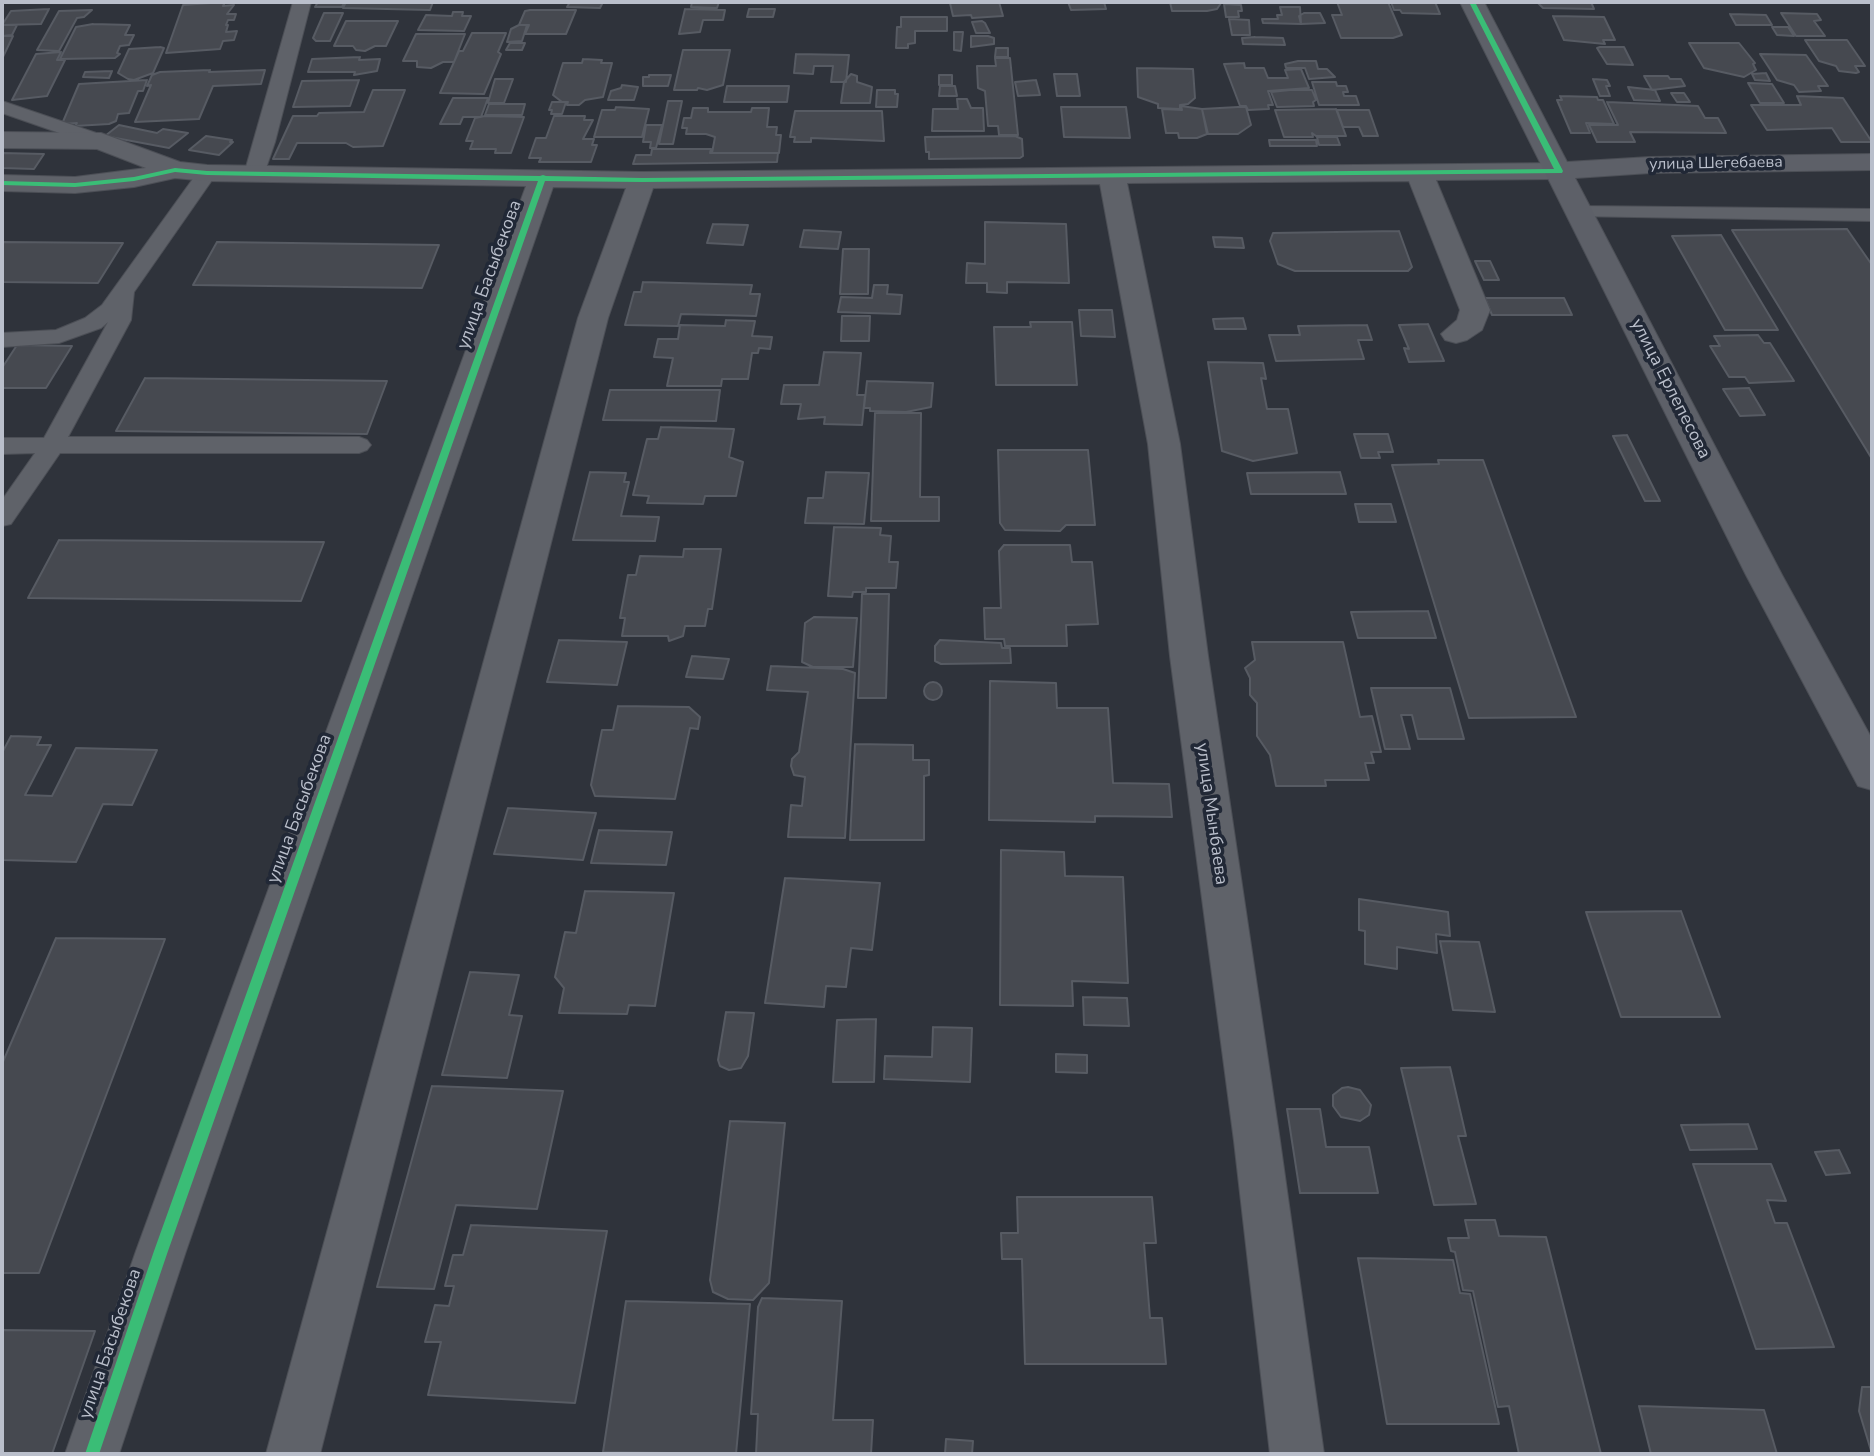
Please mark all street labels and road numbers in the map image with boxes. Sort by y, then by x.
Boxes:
street label: улица Шегебаева [1649,153,1783,175]
street label: улица Басыбекова [453,197,527,353]
street label: улица Ерлепесова [1625,315,1715,463]
street label: улица Басыбекова [263,731,337,887]
street label: улица Мынбаева [1190,742,1232,886]
street label: улица Басыбекова [75,1266,147,1422]

